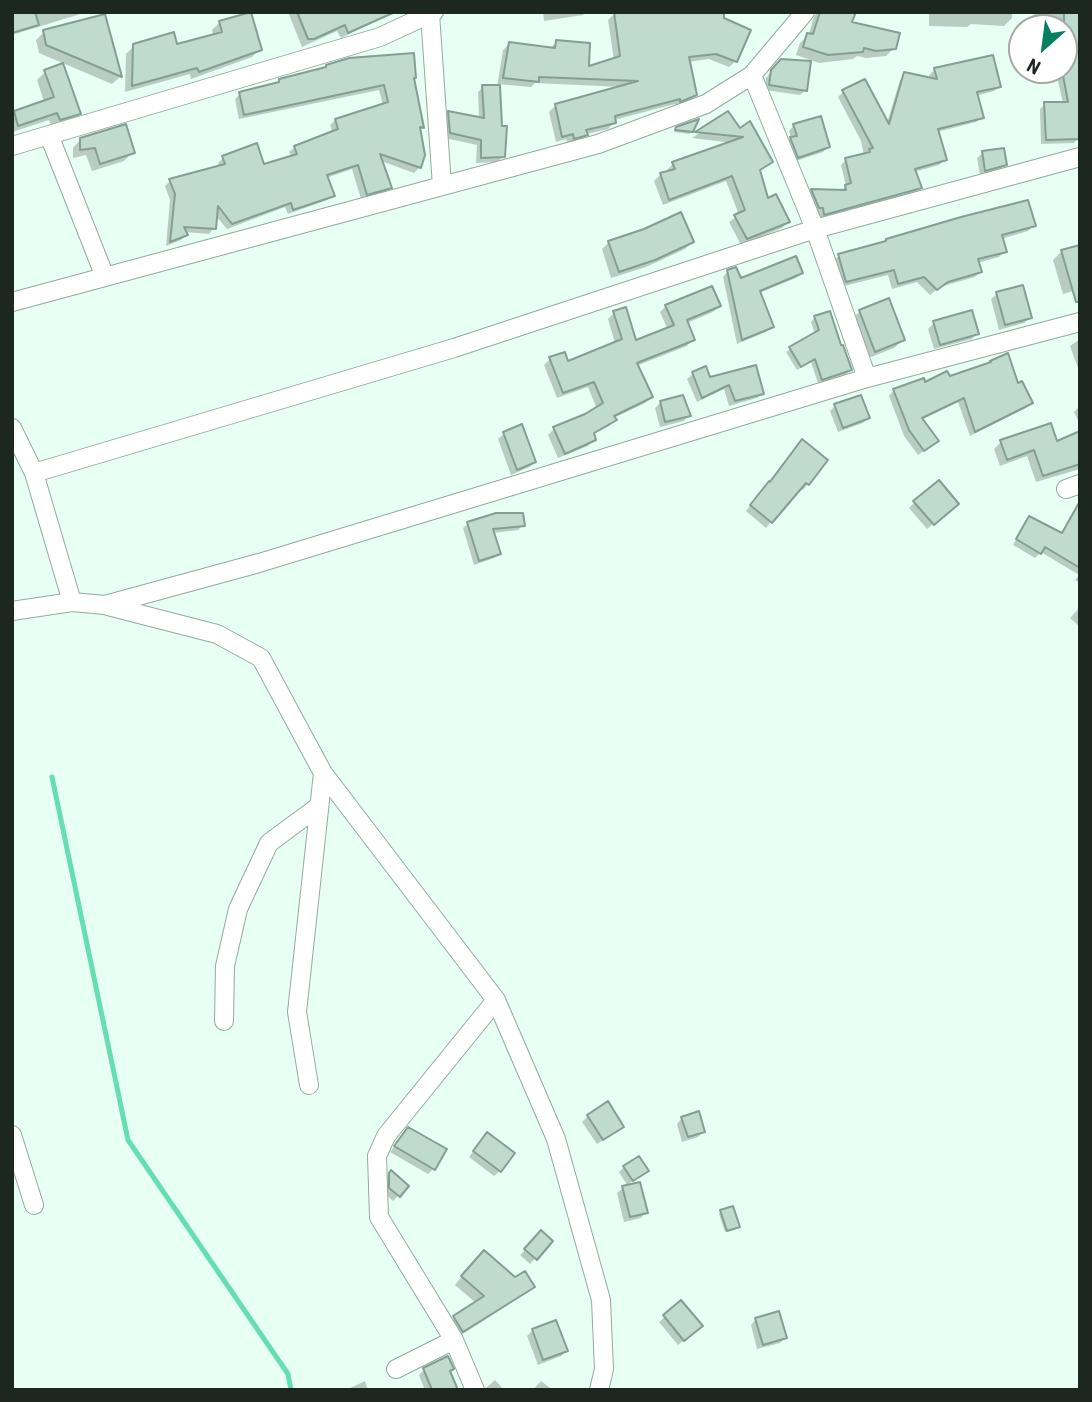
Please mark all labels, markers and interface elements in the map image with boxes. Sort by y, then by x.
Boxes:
north arrow [1008,14,1078,84]
text: N [1023,53,1044,79]

